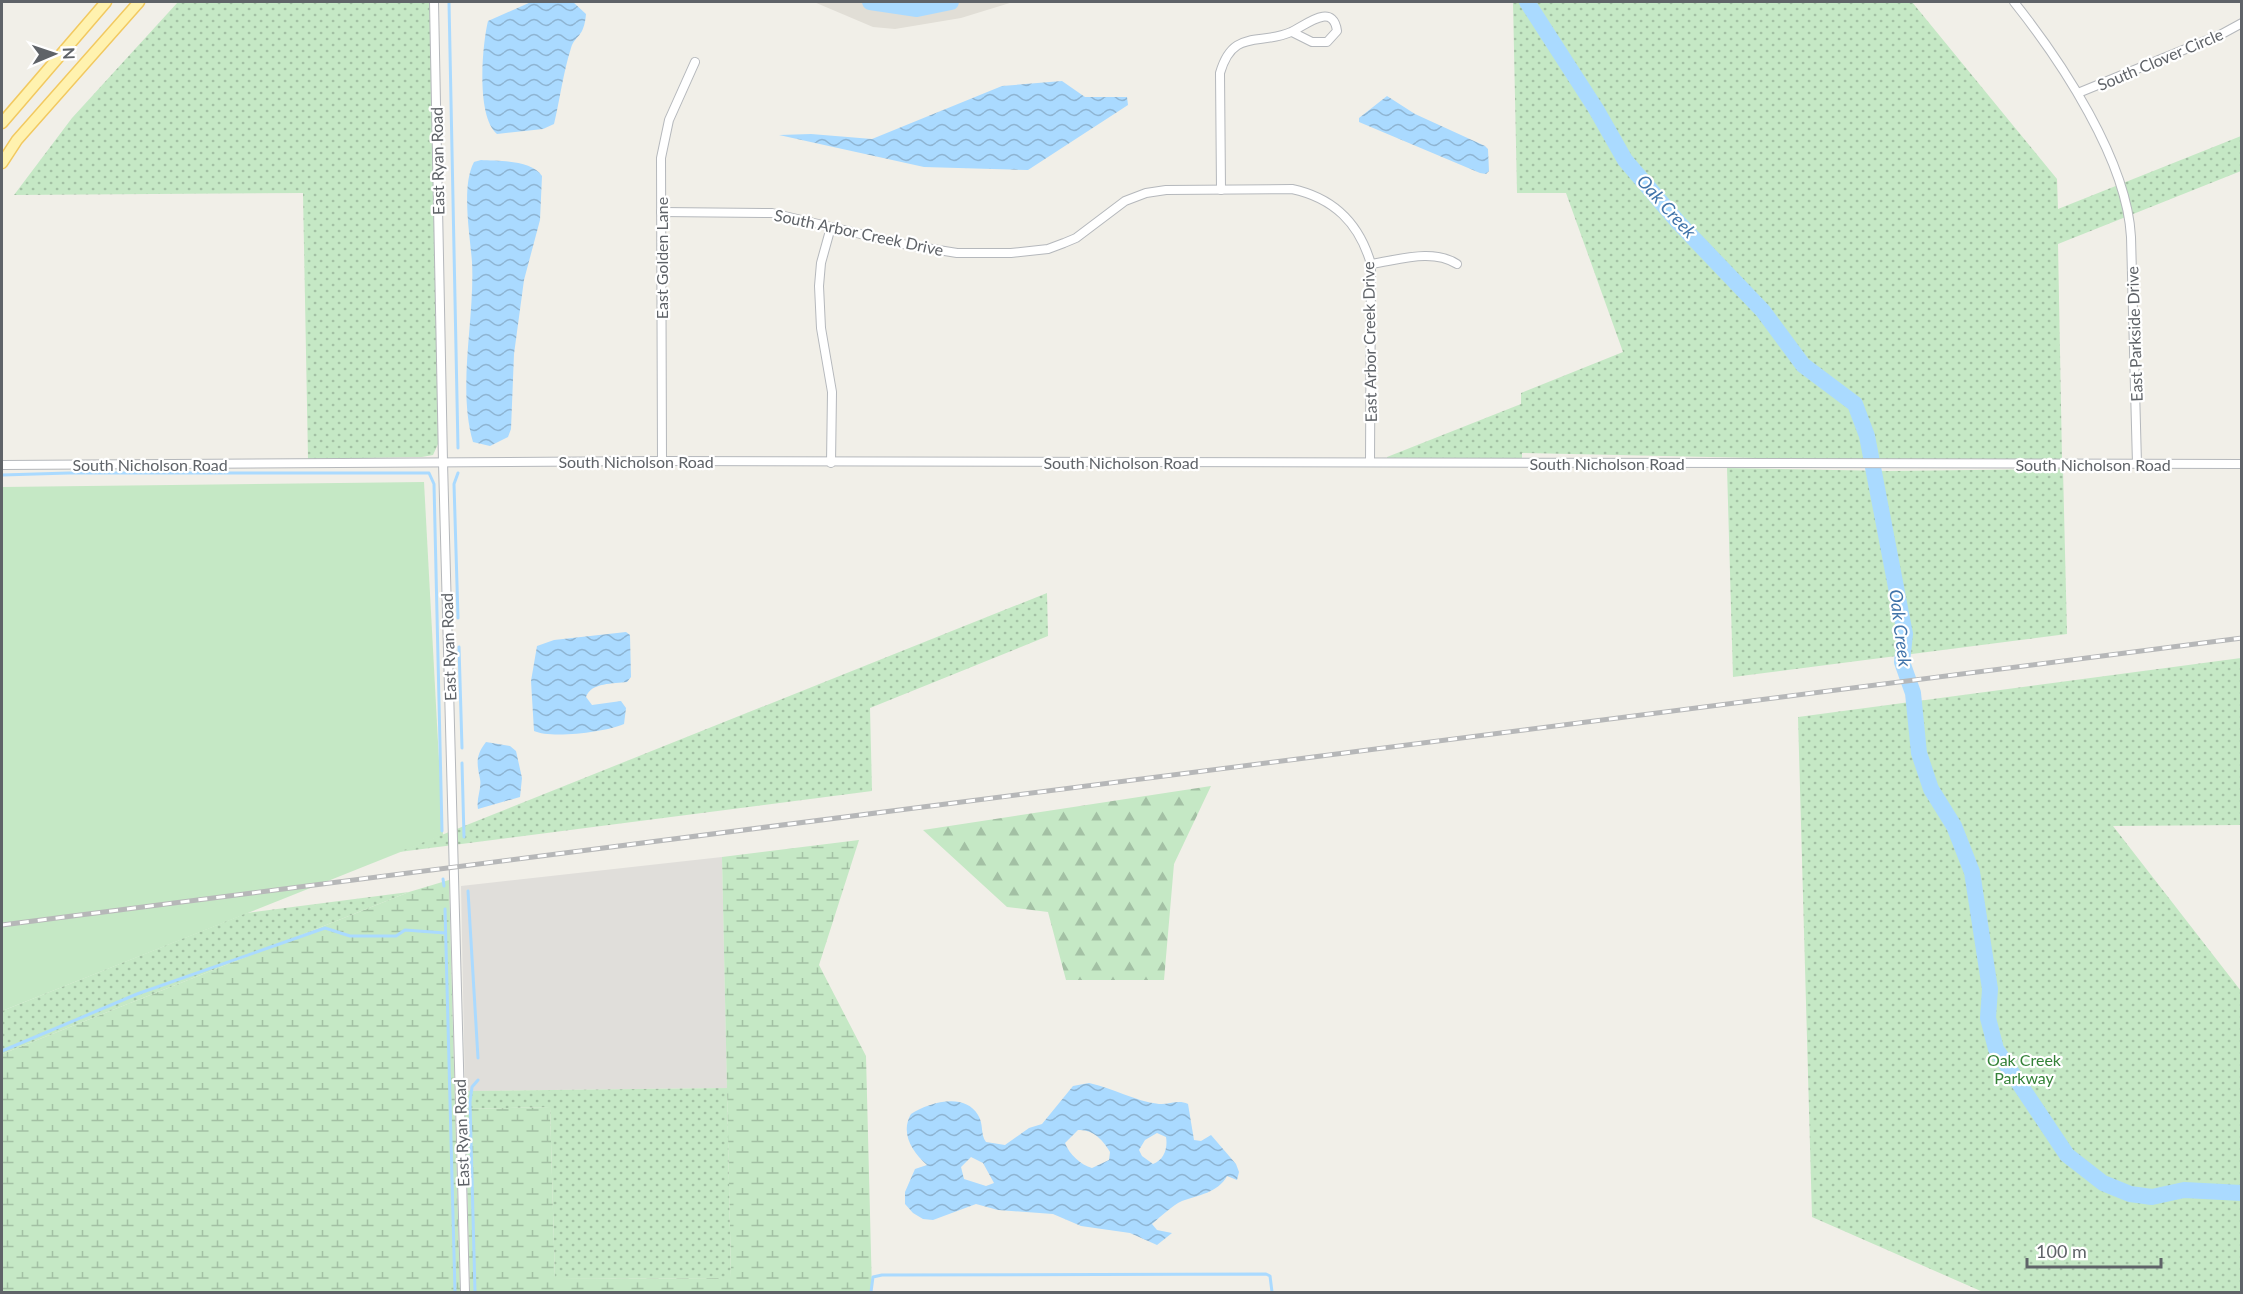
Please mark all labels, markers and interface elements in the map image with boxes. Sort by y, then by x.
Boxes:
north arrow [24,24,84,84]
street label: South Clover Circle [2094,24,2226,94]
text: N [60,47,79,60]
street label: East Ryan Road [427,107,447,215]
water label: Oak Creek [1633,170,1702,243]
street label: East Golden Lane [652,197,671,319]
street label: South Arbor Creek Drive [773,205,945,259]
street label: East Arbor Creek Drive [1358,261,1380,423]
street label: East Parkside Drive [2122,266,2146,402]
street label: South Nicholson Road [558,452,714,471]
street label: South Nicholson Road [1043,453,1199,472]
street label: South Nicholson Road [1529,454,1685,473]
street label: South Nicholson Road [72,455,228,474]
street label: South Nicholson Road [2015,455,2171,474]
water label: Oak Creek [1885,588,1917,668]
street label: East Ryan Road [437,593,459,701]
park label: Oak Creek Parkway [1987,1050,2062,1087]
street label: East Ryan Road [450,1079,472,1187]
scale bar [2027,1231,2160,1269]
text: 100 m [2036,1240,2087,1262]

